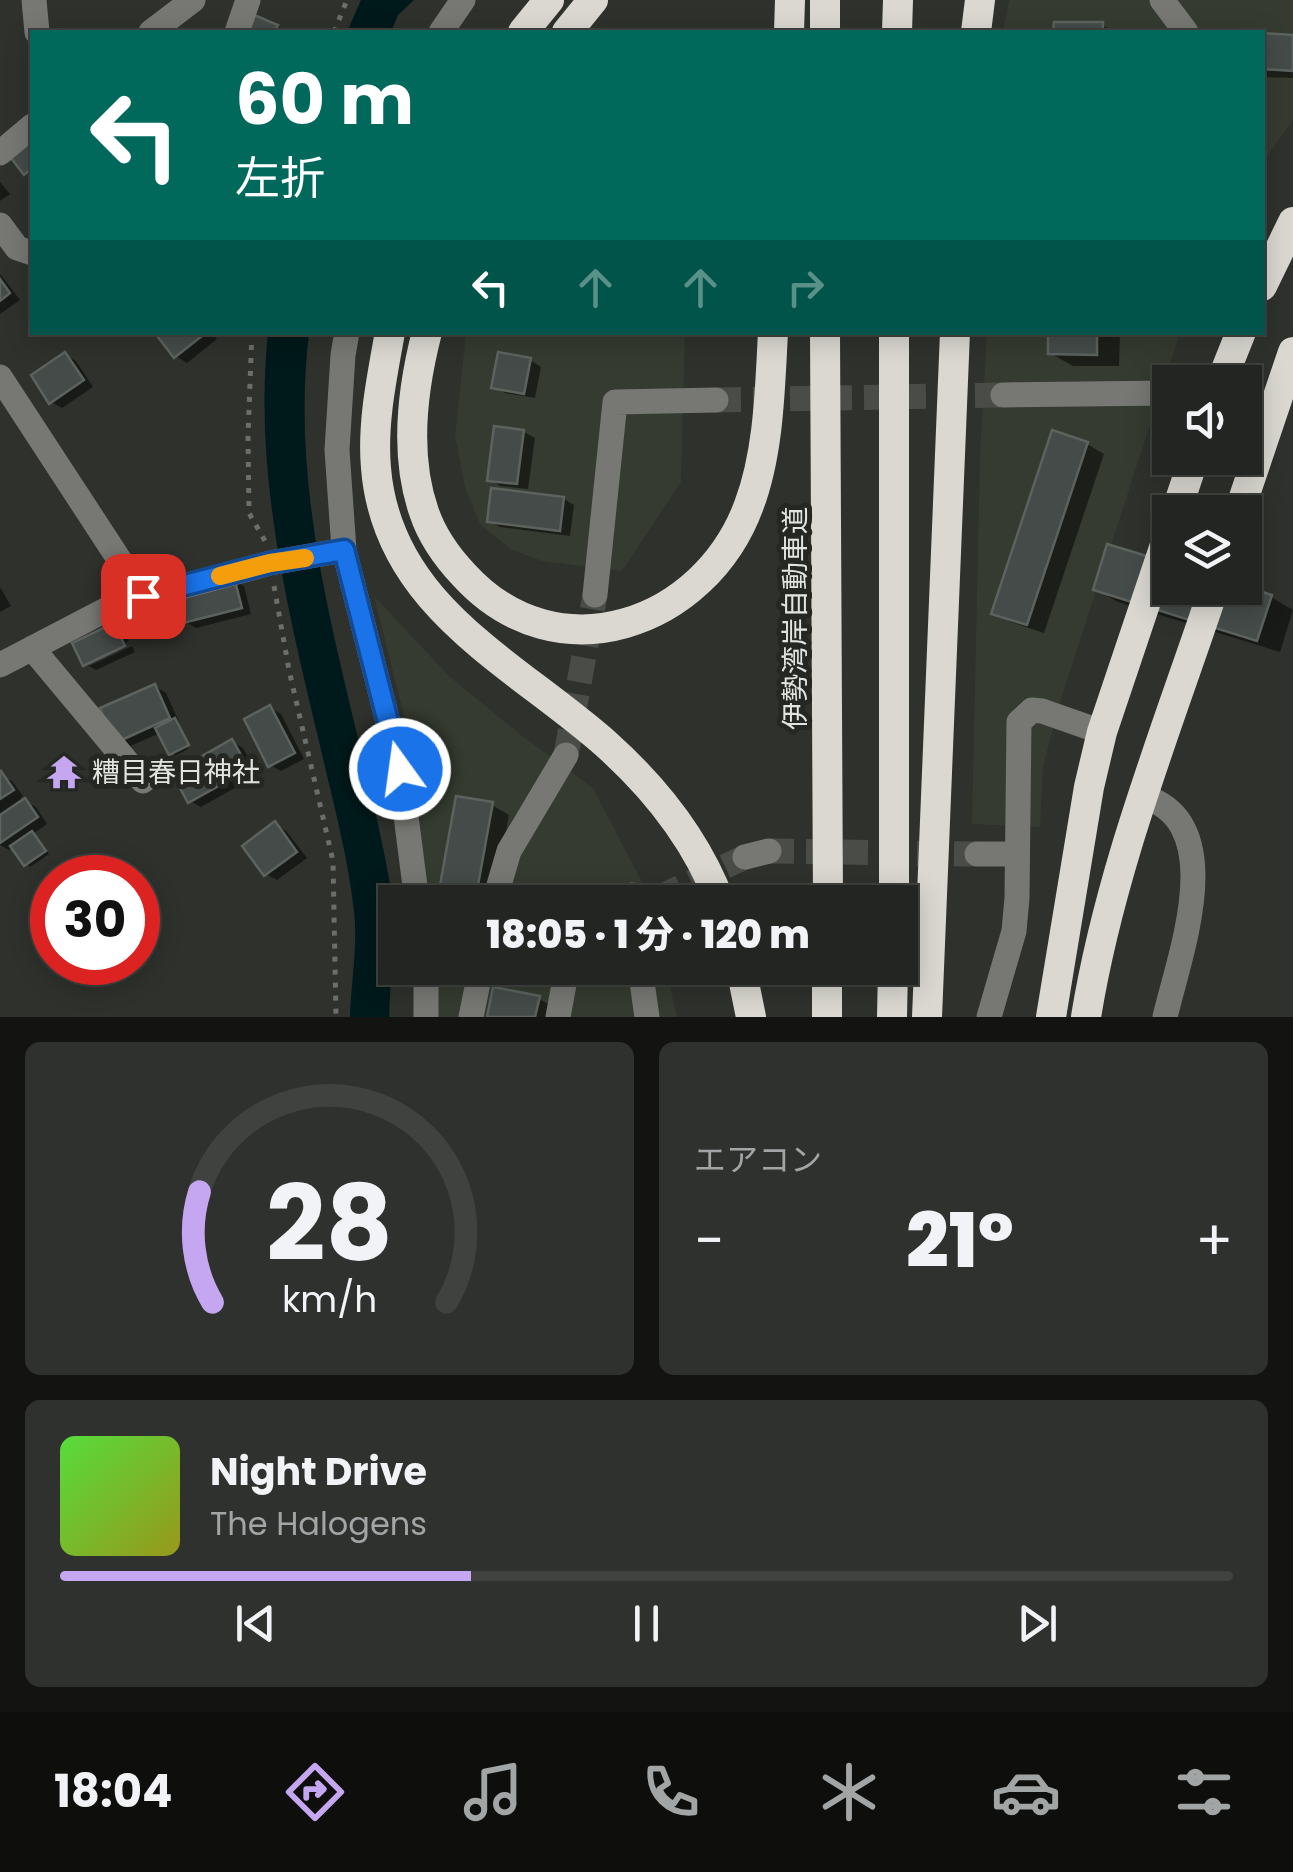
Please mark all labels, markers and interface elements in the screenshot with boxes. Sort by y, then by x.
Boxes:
text: 60 m [235,50,414,149]
icon: left [70,70,200,200]
text: 左折 [235,147,325,210]
icon: left [463,260,518,315]
icon: ahead [568,260,623,315]
icon: ahead [673,260,728,315]
icon: right [778,260,833,315]
map controls [1152,365,1262,605]
button: sound [1152,365,1262,475]
button: layers [1152,495,1262,605]
street label: 伊勢湾岸自動車道 [776,506,815,730]
pin [101,554,186,639]
icon: arrive [116,569,171,624]
position arrow [348,717,452,821]
temple icon: 糟目春日神社 [45,753,83,791]
place label: 糟目春日神社 [92,753,260,792]
speed limit sign: 30 [30,855,160,985]
text: 18:05 · 1 分 · 120 m [486,908,810,961]
text: エアコン [694,1137,822,1182]
text: 28 [266,1151,393,1296]
text: 21° [906,1188,1014,1293]
text: − [694,1202,724,1279]
text: + [1195,1202,1233,1279]
text: km/h [282,1274,377,1325]
text: Night Drive [210,1445,427,1498]
text: The Halogens [210,1501,427,1546]
icon: previous [228,1596,283,1651]
icon: pause [619,1596,674,1651]
icon: next [1010,1596,1065,1651]
icon: directions [280,1757,350,1827]
icon: music [458,1757,528,1827]
icon: phone [636,1757,706,1827]
icon: climate [814,1757,884,1827]
icon: car [991,1757,1061,1827]
icon: filters [1169,1757,1239,1827]
text: 18:04 [54,1760,173,1823]

